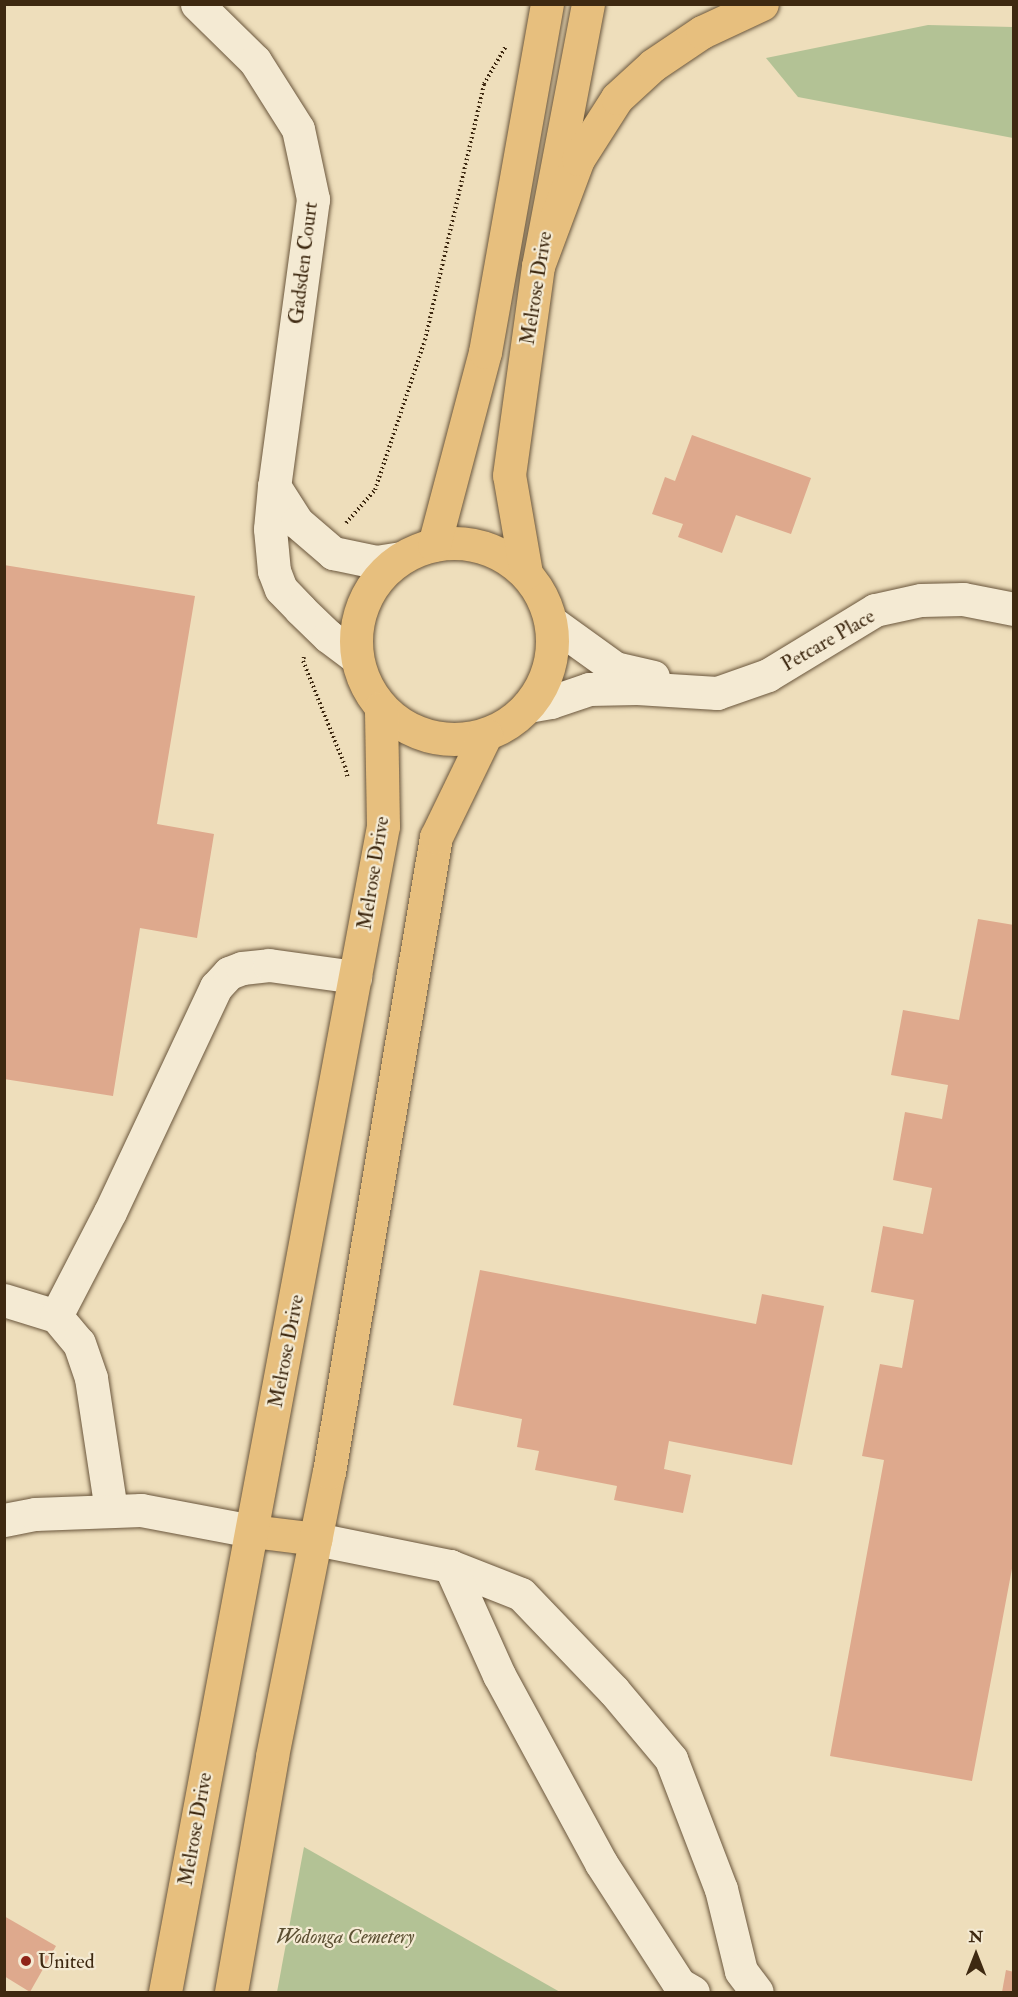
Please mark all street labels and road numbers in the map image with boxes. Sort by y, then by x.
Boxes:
street label: Gadsden Court [284,200,322,326]
street label: Melrose Drive [515,229,557,347]
street label: Petcare Place [777,604,879,676]
street label: Melrose Drive [352,814,394,932]
street label: Melrose Drive [263,1292,309,1410]
street label: Melrose Drive [173,1770,217,1888]

